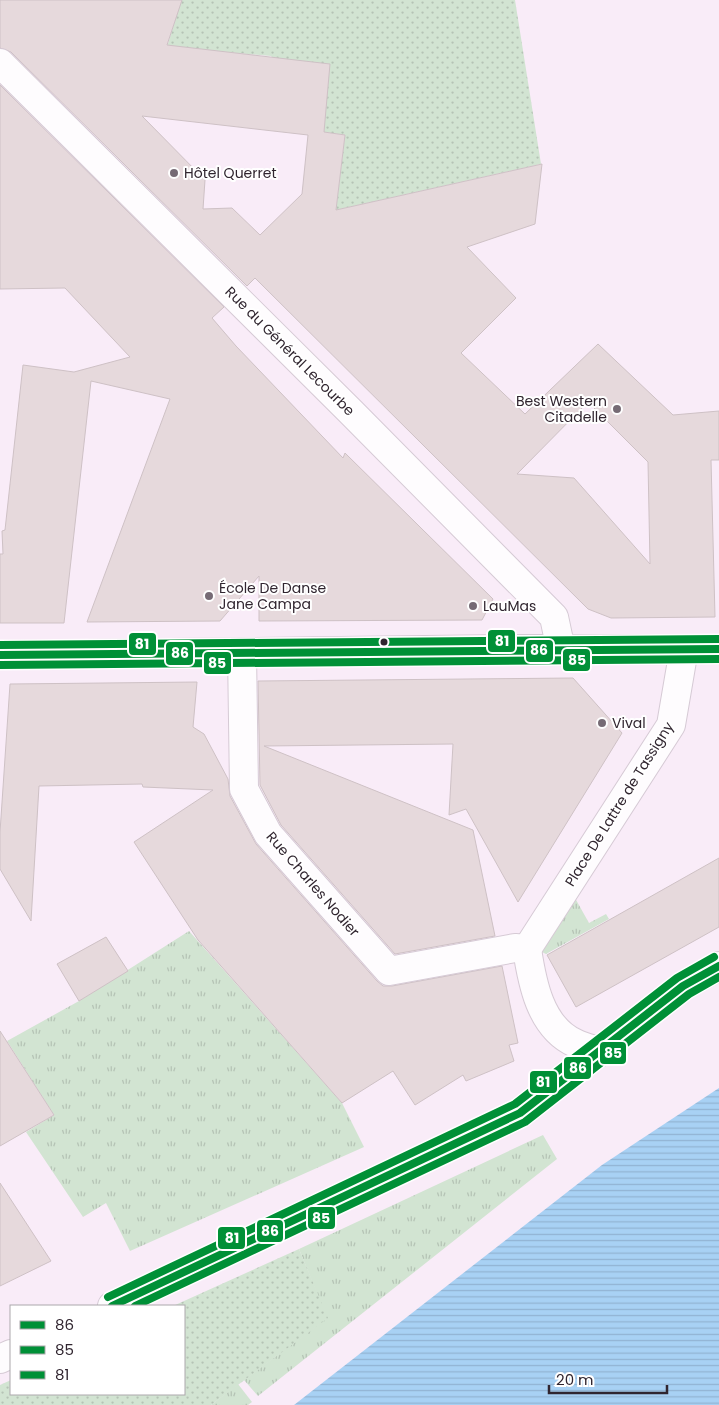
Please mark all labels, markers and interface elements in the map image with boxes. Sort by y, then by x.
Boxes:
place label: Hôtel Querret [184,163,277,183]
marker: Hôtel Querret [168,167,180,179]
street label: Rue du Général Lecourbe [221,282,359,420]
place label: Best Western Citadelle [516,391,607,427]
marker: Best Western Citadelle [611,403,623,415]
place label: École De Danse Jane Campa [219,578,326,614]
marker: École De Danse Jane Campa [203,590,215,602]
place label: LauMas [483,596,536,616]
marker: LauMas [467,600,479,612]
line badge: 81 [487,629,516,653]
text: 81 [495,631,509,651]
line badge: 81 [128,632,157,656]
text: 81 [135,634,149,654]
unlabelled marker [379,637,389,647]
line badge: 86 [525,639,554,663]
text: 86 [530,640,548,660]
line badge: 86 [165,641,194,666]
text: 86 [171,643,189,663]
line badge: 85 [562,648,591,672]
text: 85 [568,650,586,670]
line badge: 85 [203,651,232,675]
text: 85 [208,653,226,673]
place label: Vival [612,713,646,733]
marker: Vival [596,717,608,729]
street label: Place De Lattre de Tassigny [560,718,678,890]
street label: Rue Charles Nodier [262,827,364,941]
line badge: 85 [599,1041,627,1065]
text: 85 [604,1043,622,1063]
line badge: 86 [563,1056,592,1080]
text: 86 [569,1058,587,1078]
line badge: 81 [529,1070,558,1094]
text: 81 [536,1072,550,1092]
line badge: 85 [307,1206,336,1230]
text: 85 [312,1208,330,1228]
line badge: 86 [256,1219,284,1243]
text: 86 [261,1221,279,1241]
line badge: 81 [217,1226,246,1250]
text: 81 [225,1228,239,1248]
legend [10,1305,185,1395]
text: 86 [55,1314,74,1335]
text: 85 [55,1339,74,1360]
scale bar [549,1362,666,1394]
text: 81 [55,1364,69,1385]
text: 20 m [556,1369,594,1390]

